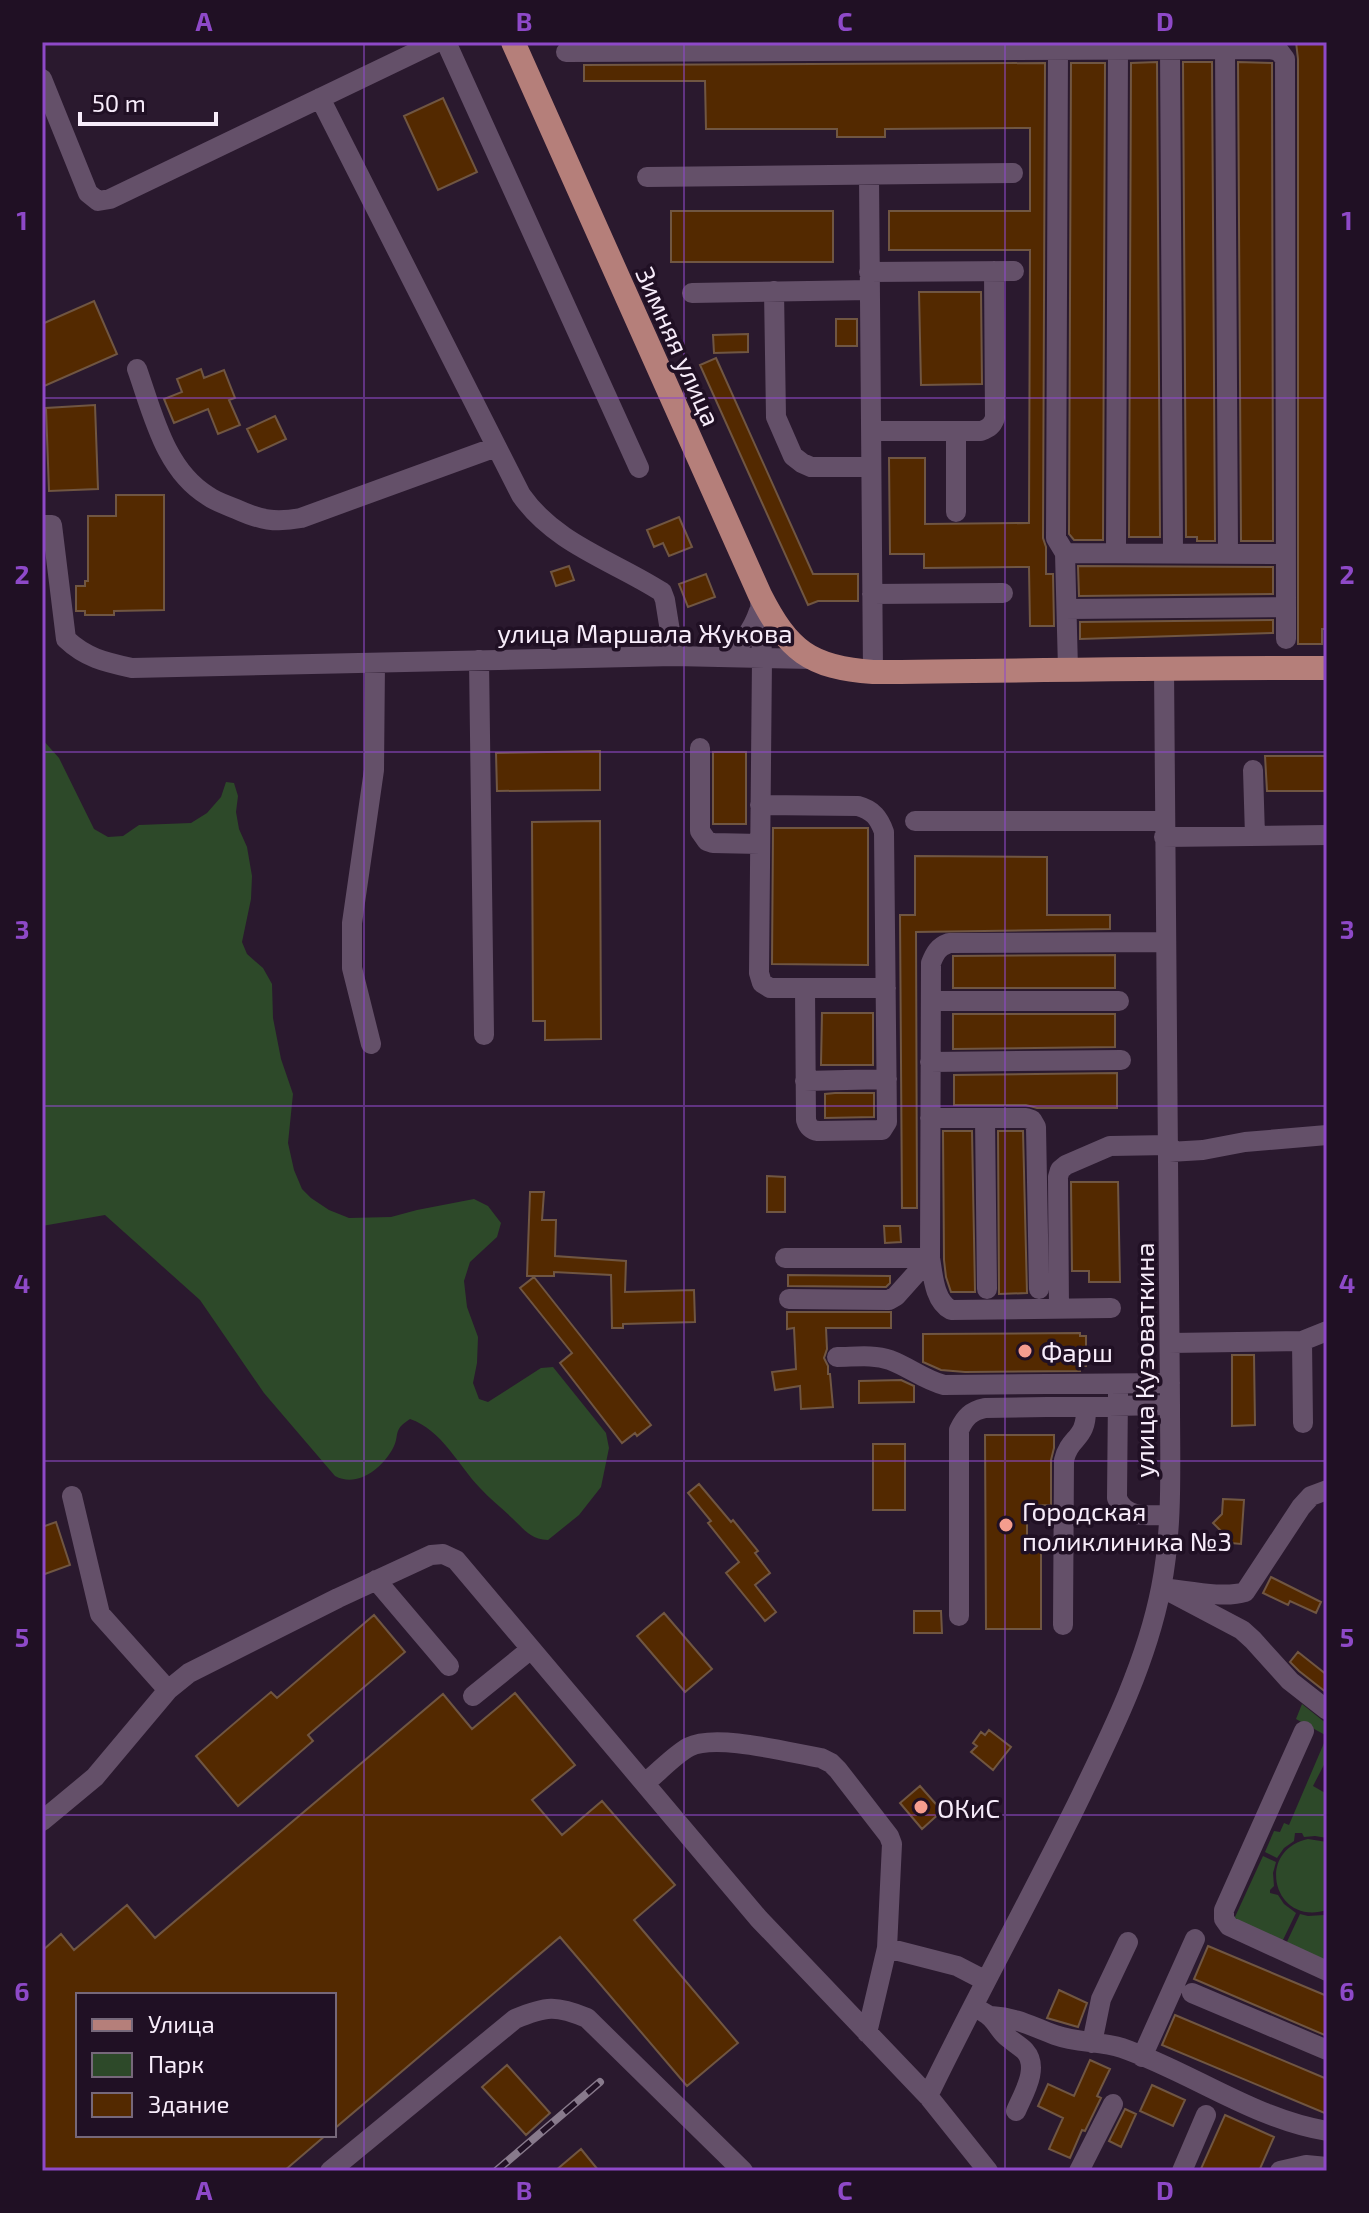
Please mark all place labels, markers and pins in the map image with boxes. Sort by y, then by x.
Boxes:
place label: Фарш [1041,1336,1113,1367]
marker: Фарш [1016,1342,1034,1360]
place label: Городская поликлиника №3 [1022,1495,1232,1556]
marker: Городская поликлиника №3 [997,1516,1015,1534]
place label: ОКиС [937,1792,1000,1823]
marker: ОКиС [912,1798,930,1816]

